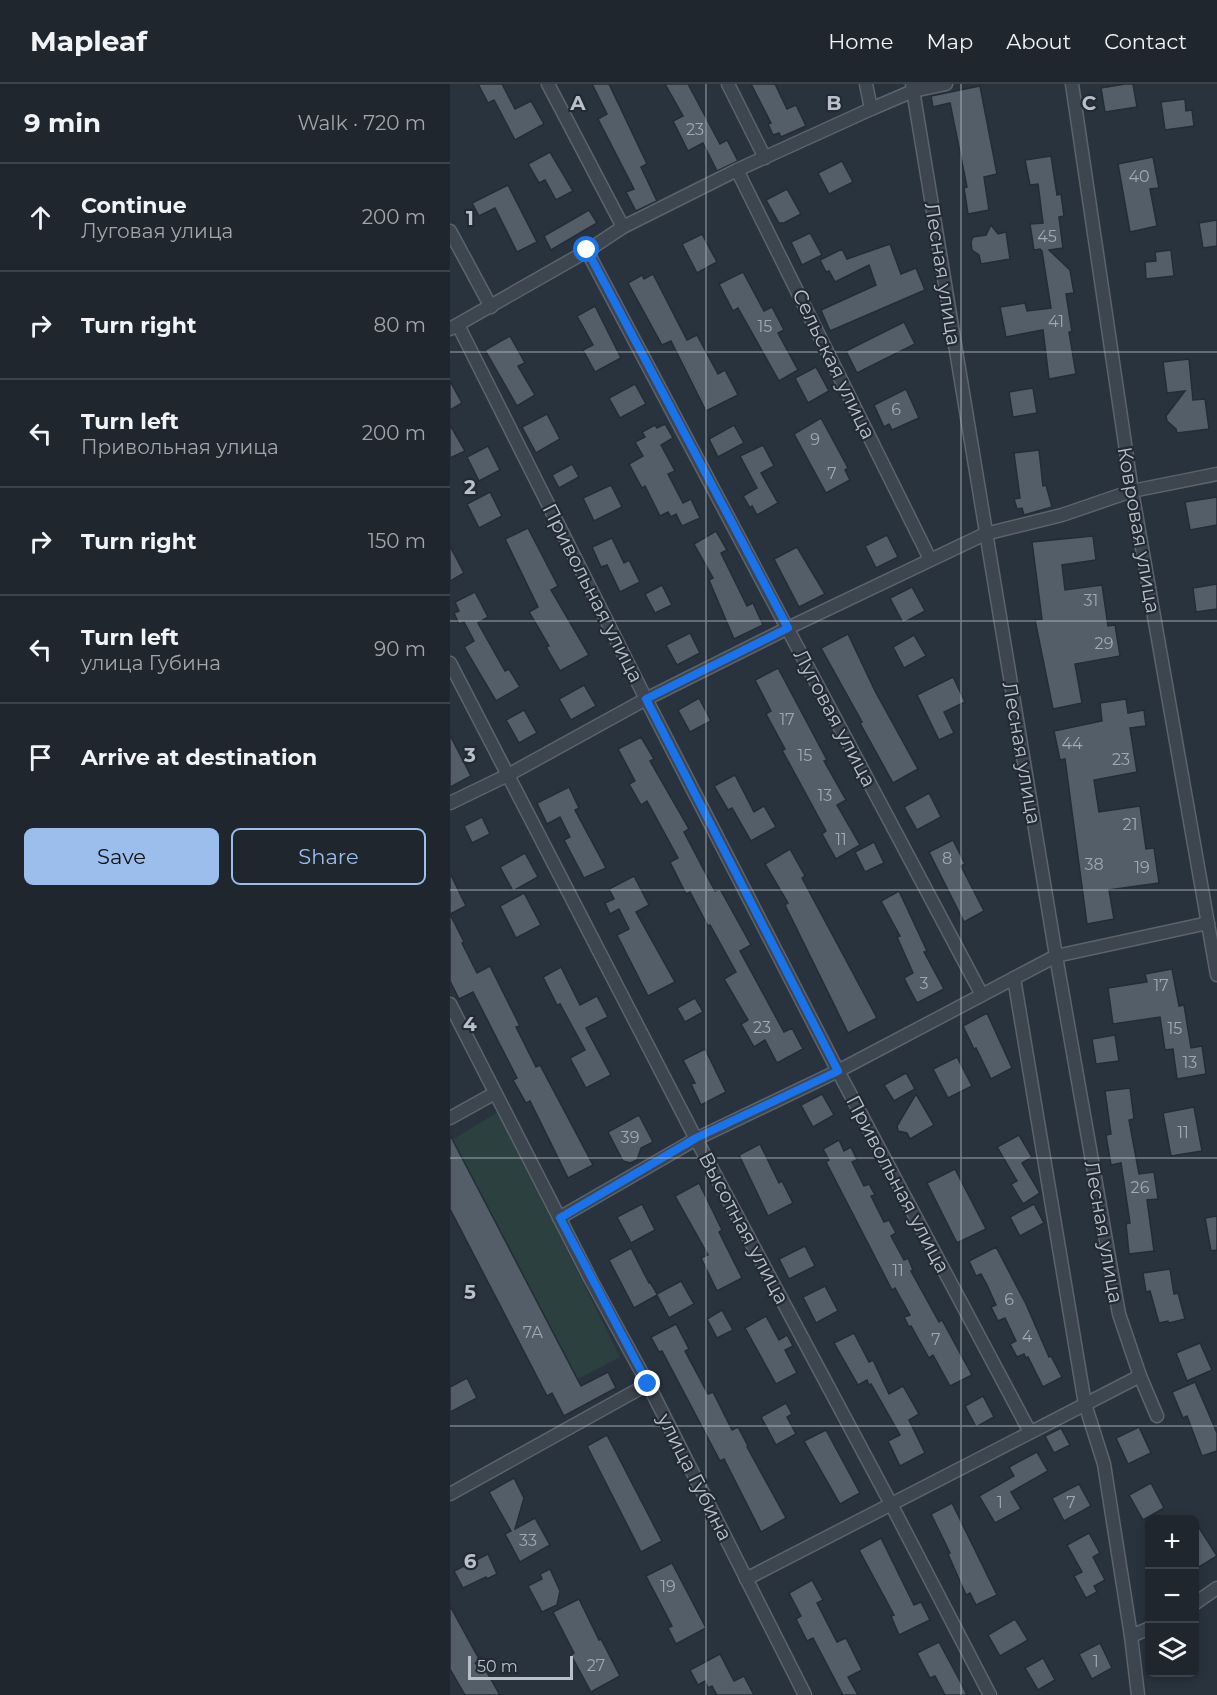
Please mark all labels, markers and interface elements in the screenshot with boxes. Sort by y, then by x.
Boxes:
text: Mapleaf [30,24,147,58]
text: Home [828,29,893,54]
text: Map [926,29,973,54]
text: About [1006,29,1071,54]
text: Contact [1104,29,1187,54]
text: A [569,91,586,115]
text: B [826,91,842,115]
text: C [1082,91,1097,115]
text: 9 min [24,107,101,139]
text: Walk · 720 m [297,111,426,135]
house number: 23 [686,120,704,139]
house number: 40 [1128,167,1150,186]
text: Continue [81,192,187,219]
icon: ahead [24,201,57,234]
street label: Лесная улица [920,201,966,347]
text: 200 m [362,205,426,229]
text: 1 [466,206,474,230]
text: Луговая улица [81,219,233,243]
house number: 45 [1037,227,1057,246]
route start [573,236,599,262]
street label: Сельская улица [787,285,881,443]
icon: right [24,309,57,342]
text: Turn right [81,312,196,339]
house number: 41 [1048,312,1064,331]
text: 80 m [374,313,426,337]
house number: 15 [758,317,772,336]
house number: 6 [891,400,901,419]
text: Turn left [81,408,179,435]
icon: left [24,417,57,450]
text: 200 m [362,421,426,445]
house number: 9 [810,430,820,449]
text: Привольная улица [81,435,279,459]
street label: Ковровая улица [1113,445,1165,615]
house number: 7 [827,464,837,483]
text: 2 [464,475,476,499]
street label: Привольная улица [537,499,649,687]
icon: right [24,525,57,558]
text: Turn right [81,528,196,555]
text: 150 m [368,529,426,553]
house number: 31 [1084,591,1098,610]
text: Turn left [81,624,179,651]
icon: left [24,633,57,666]
house number: 29 [1095,634,1113,653]
text: 90 m [374,637,426,661]
street label: Луговая улица [789,645,881,791]
text: улица Губина [81,651,221,675]
street label: Лесная улица [998,680,1046,826]
house number: 17 [779,710,795,729]
house number: 44 [1061,734,1083,753]
icon: arrive [24,741,57,774]
text: 3 [463,743,476,767]
text: Arrive at destination [81,744,317,771]
house number: 15 [798,746,812,765]
house number: 23 [1112,750,1130,769]
house number: 13 [818,786,832,805]
house number: 21 [1123,815,1137,834]
button: Save [24,828,219,885]
button: Share [231,828,426,885]
house number: 11 [835,830,847,849]
house number: 8 [942,849,952,868]
house number: 38 [1084,855,1104,874]
house number: 19 [1134,858,1150,877]
house number: 3 [919,974,929,993]
house number: 17 [1153,976,1169,995]
text: 4 [463,1012,477,1036]
house number: 23 [753,1018,771,1037]
house number: 15 [1168,1019,1182,1038]
house number: 13 [1183,1053,1197,1072]
street label: Привольная улица [841,1091,955,1277]
house number: 11 [1177,1123,1189,1142]
house number: 39 [621,1128,639,1147]
street label: Высотная улица [694,1148,794,1308]
street label: Лесная улица [1080,1159,1128,1305]
house number: 26 [1131,1178,1150,1197]
house number: 11 [892,1261,904,1280]
text: 5 [464,1280,476,1304]
house number: 6 [1004,1290,1014,1309]
house number: 7А [523,1323,543,1342]
house number: 4 [1022,1327,1033,1346]
house number: 7 [931,1330,941,1349]
route end [634,1370,660,1396]
street label: улица Губина [652,1408,737,1545]
house number: 1 [997,1493,1003,1512]
house number: 7 [1066,1493,1076,1512]
map controls [1145,1515,1199,1677]
button: + [1145,1515,1199,1569]
house number: 33 [519,1531,537,1550]
text: 6 [464,1549,477,1573]
button: − [1145,1569,1199,1623]
house number: 19 [660,1577,676,1596]
button: layers [1145,1623,1199,1677]
house number: 1 [1093,1652,1099,1671]
scale bar [468,1653,573,1680]
house number: 27 [587,1656,605,1675]
text: 50 m [477,1657,518,1676]

